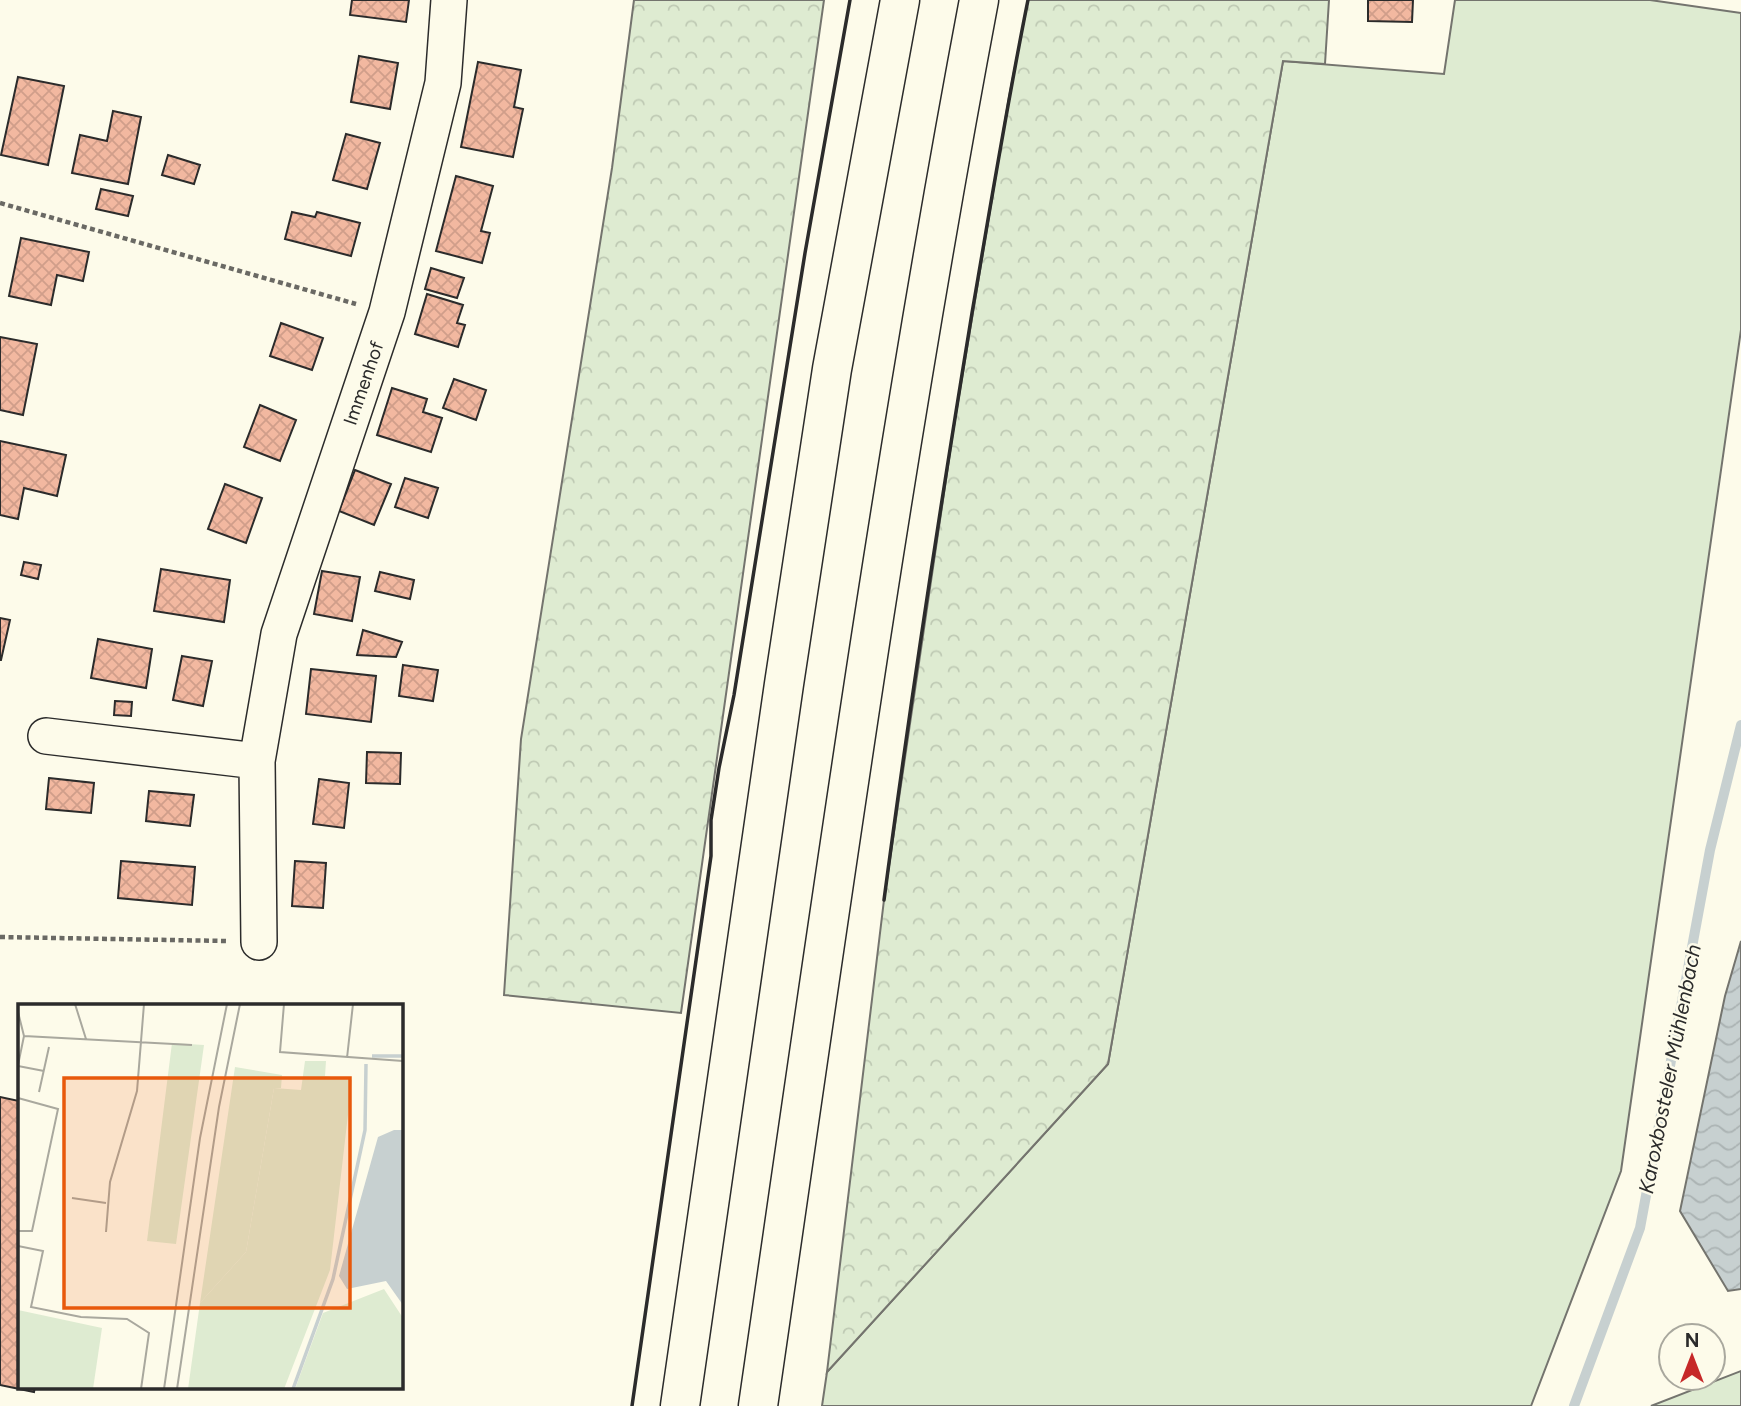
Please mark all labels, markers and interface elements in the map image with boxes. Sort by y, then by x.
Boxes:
street label: Immenhof [338,338,389,428]
water label: Karoxbosteler Mühlenbach [1633,942,1706,1196]
inset map [18,1004,402,1388]
north arrow [1657,1322,1727,1392]
text: N [1685,1329,1699,1352]

